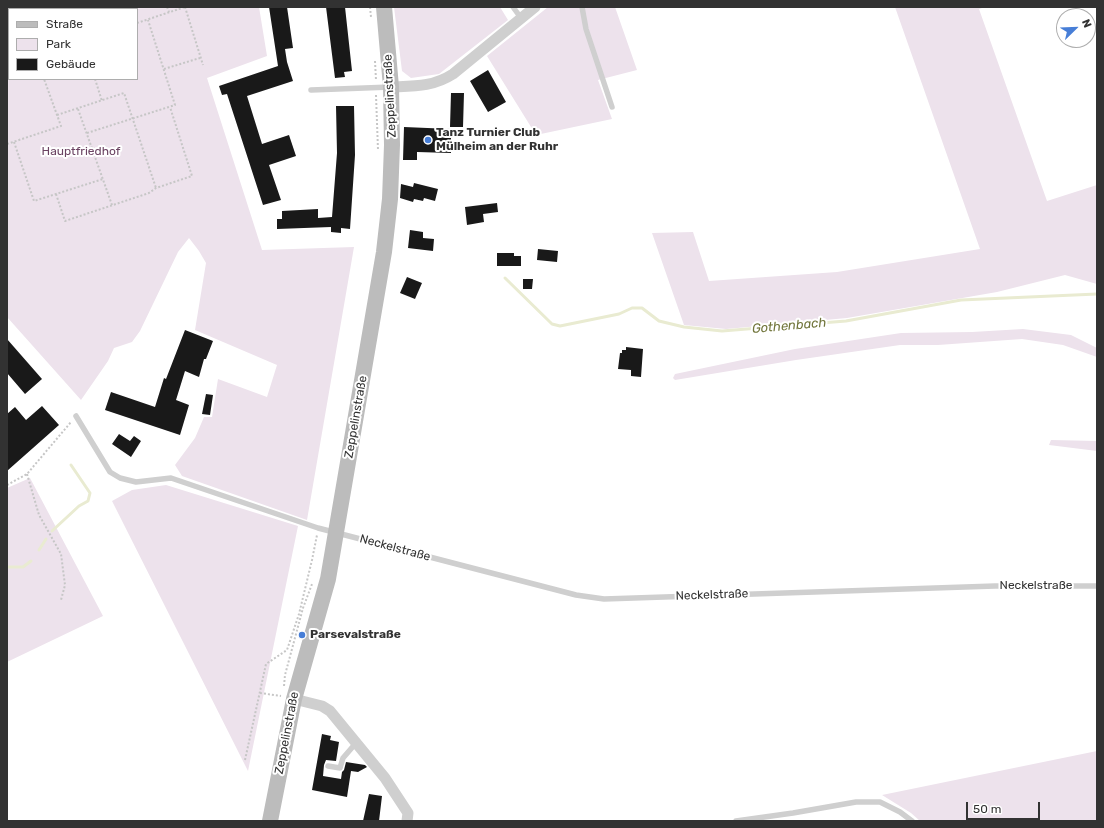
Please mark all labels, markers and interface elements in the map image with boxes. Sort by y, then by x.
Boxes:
legend [8,8,138,80]
north arrow [1056,8,1096,48]
text: Straße [46,17,83,31]
text: N [1079,17,1094,30]
text: Park [46,37,71,51]
street label: Zeppelinstraße [381,54,399,138]
text: Gebäude [46,57,96,71]
place label: Tanz Turnier Club Mülheim an der Ruhr [436,126,558,154]
marker: Tanz Turnier Club Mülheim an der Ruhr [423,135,433,145]
park label: Hauptfriedhof [42,145,120,159]
water label: Gothenbach [751,315,827,337]
street label: Zeppelinstraße [342,375,370,459]
street label: Neckelstraße [358,532,432,564]
street label: Neckelstraße [1000,579,1072,593]
street label: Neckelstraße [675,587,749,603]
place label: Parsevalstraße [310,628,401,642]
marker: Parsevalstraße [297,630,307,640]
street label: Zeppelinstraße [272,691,302,775]
scale bar [968,794,1042,820]
text: 50 m [973,802,1001,816]

